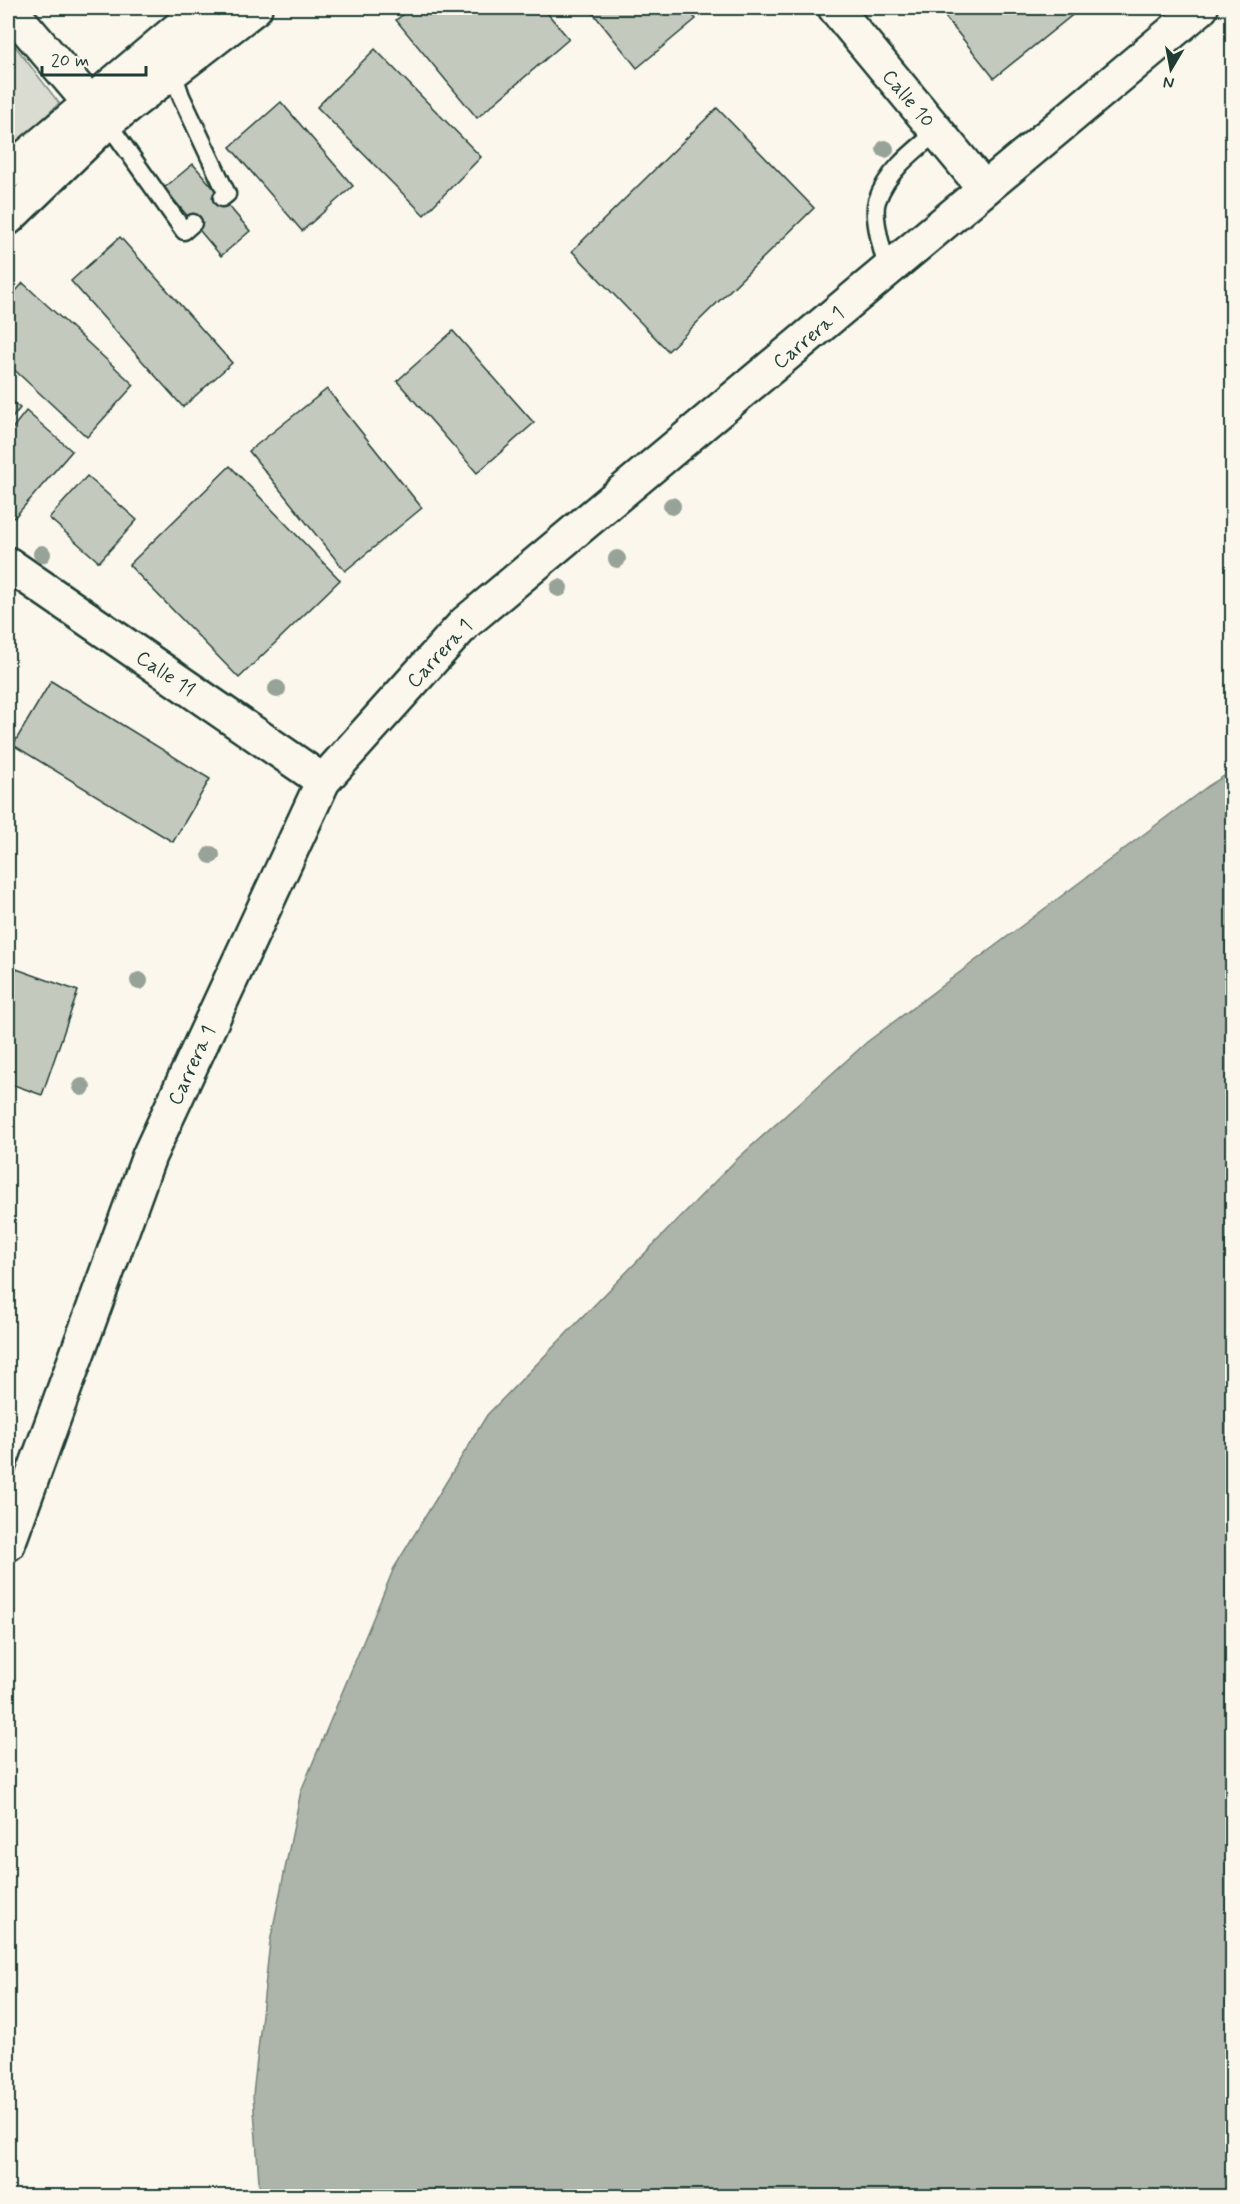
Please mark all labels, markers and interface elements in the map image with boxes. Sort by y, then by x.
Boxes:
scale bar [42,39,146,77]
north arrow [1141,39,1201,99]
text: 20 m [51,49,89,73]
street label: Calle 10 [875,64,940,134]
text: N [1162,71,1176,94]
street label: Carrera 1 [768,300,850,376]
street label: Carrera 1 [401,614,479,694]
street label: Calle 11 [130,645,200,704]
street label: Carrera 1 [162,1021,223,1110]

